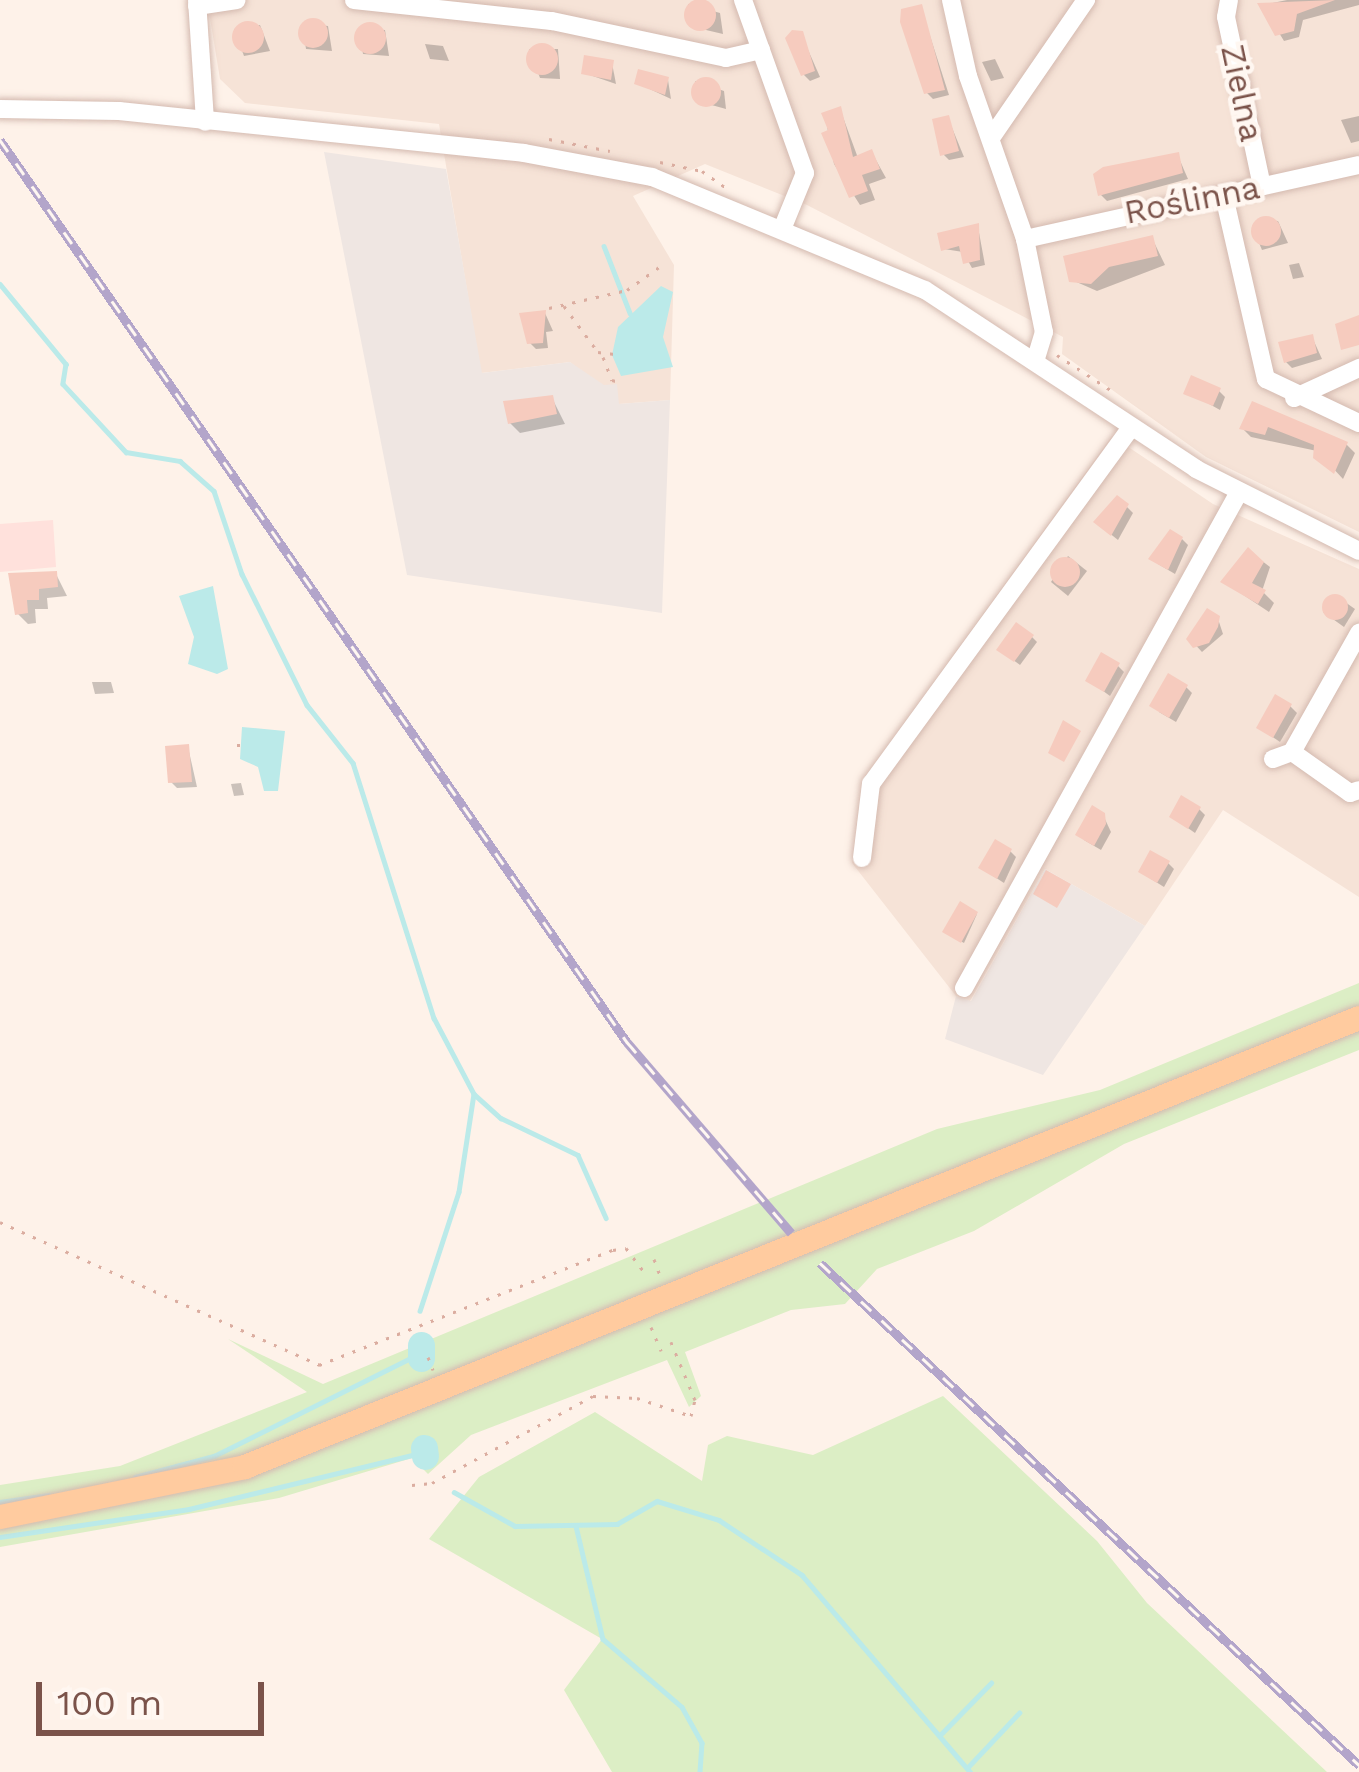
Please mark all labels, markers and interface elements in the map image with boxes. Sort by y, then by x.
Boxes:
street label: Zielna [1212,41,1272,145]
street label: Roślinna [1121,167,1263,233]
scale bar [42,1658,270,1732]
text: 100 m [57,1682,162,1724]

